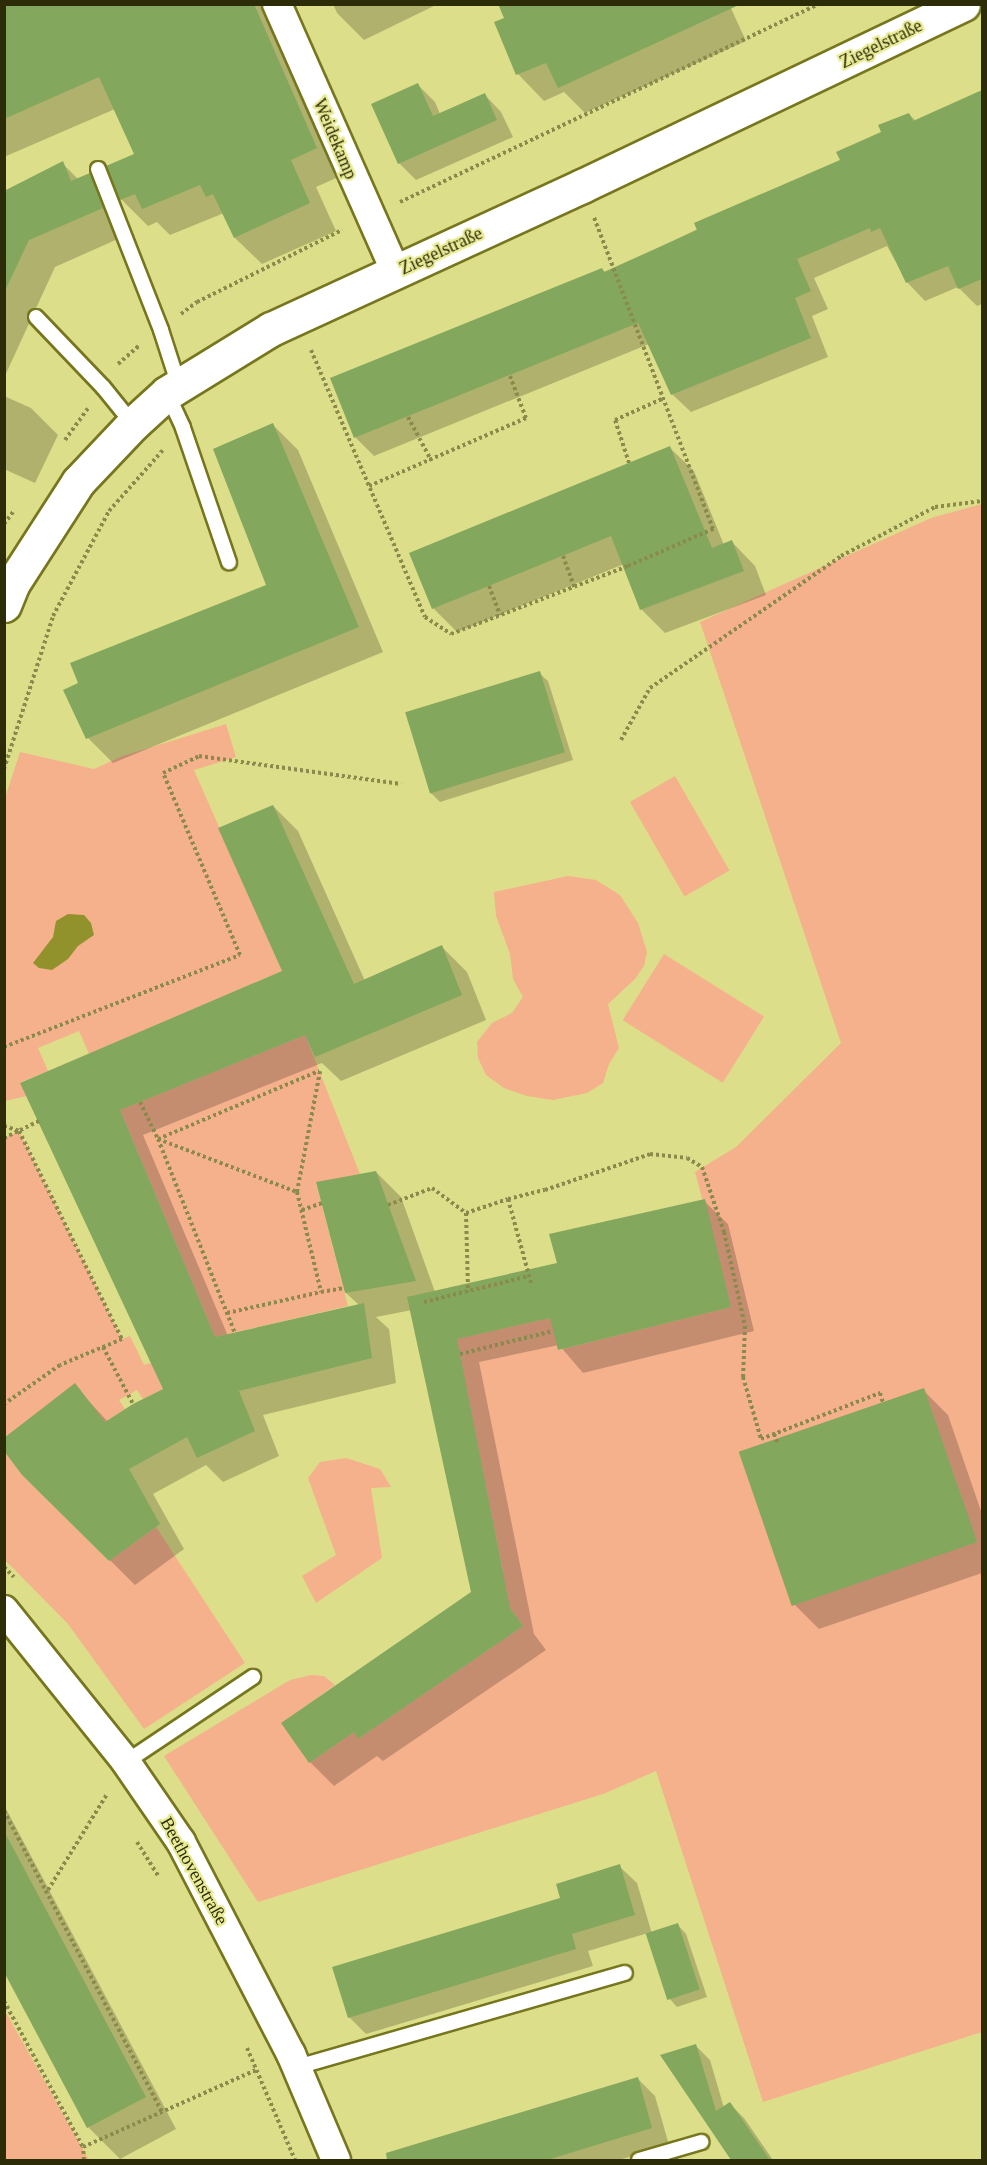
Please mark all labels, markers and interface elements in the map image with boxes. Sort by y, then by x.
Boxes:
street label: Ziegelstraße [836,15,926,73]
street label: Weidekamp [308,95,362,183]
street label: Ziegelstraße [396,222,486,280]
street label: Beethovenstraße [155,1813,233,1929]

